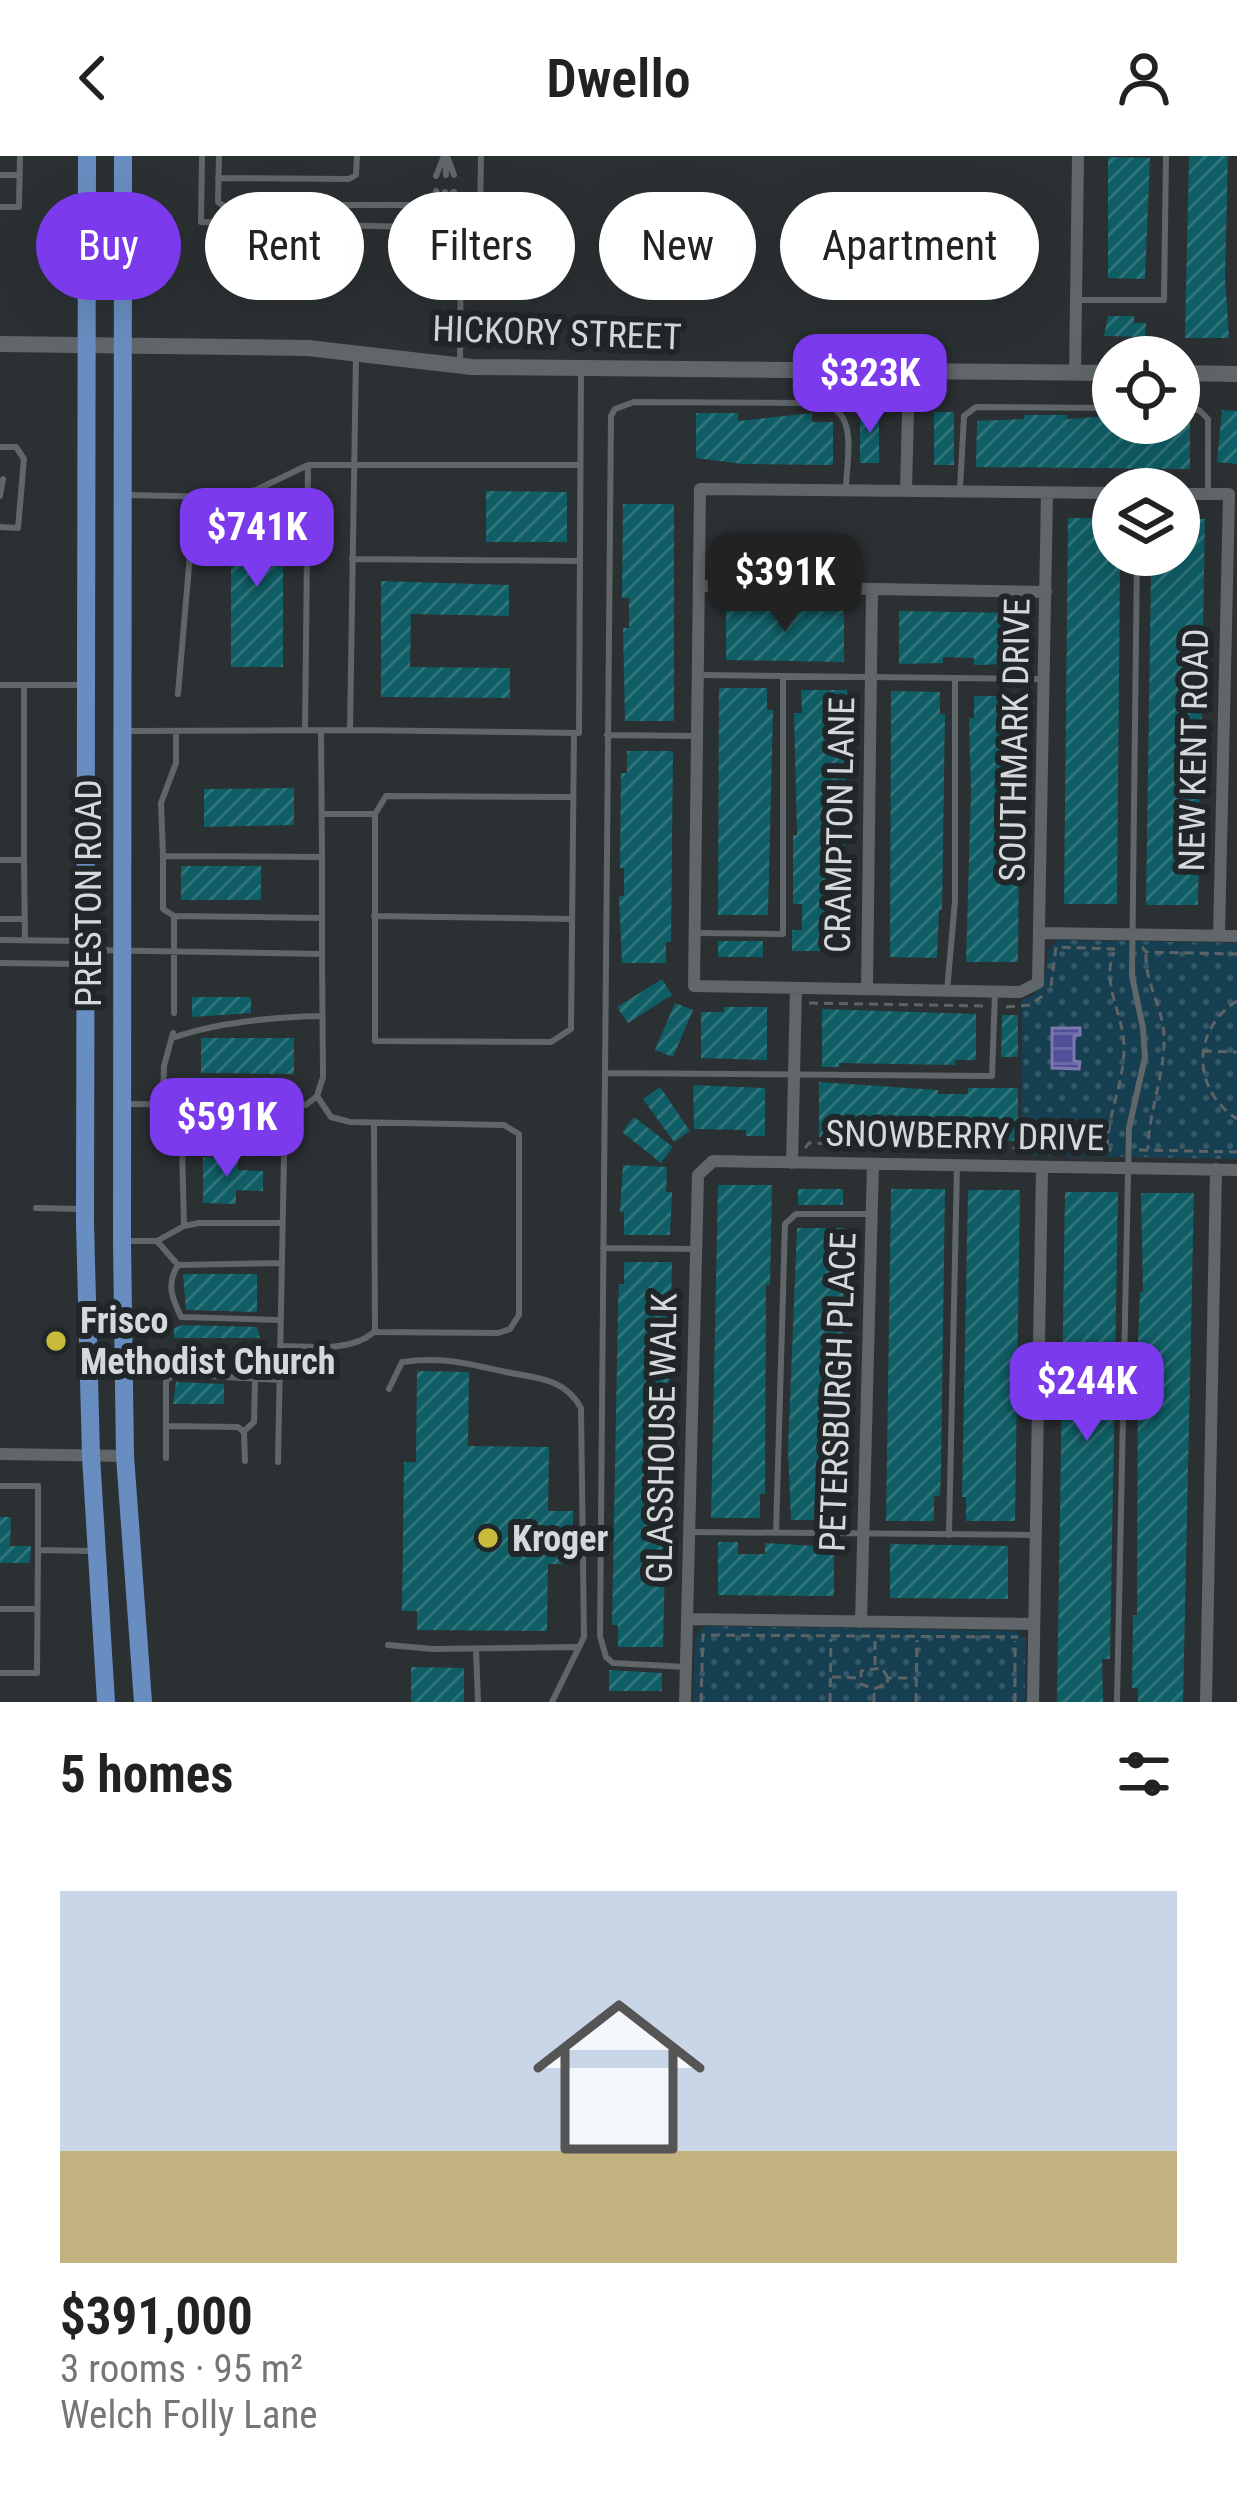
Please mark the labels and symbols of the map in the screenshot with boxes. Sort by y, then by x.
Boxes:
street label: HICKORY STREET [432,308,682,358]
pin: $323K [786,334,954,436]
pin: $741K [173,488,341,590]
pin: $391K [701,533,869,635]
street label: SOUTHMARK DRIVE [992,598,1038,882]
street label: NEW KENT ROAD [1171,628,1217,872]
street label: CRAMPTON LANE [817,697,863,954]
street label: PRESTON ROAD [68,779,110,1007]
pin: $591K [143,1078,311,1180]
street label: SNOWBERRY DRIVE [825,1113,1105,1159]
street label: PETERSBURGH PLACE [811,1232,865,1553]
street label: GLASSHOUSE WALK [638,1292,686,1583]
place label: Frisco Methodist Church [80,1300,336,1383]
marker: Frisco Methodist Church [43,1328,69,1354]
pin: $244K [1003,1342,1171,1444]
place label: Kroger [512,1518,608,1560]
marker: Kroger [475,1525,501,1551]

